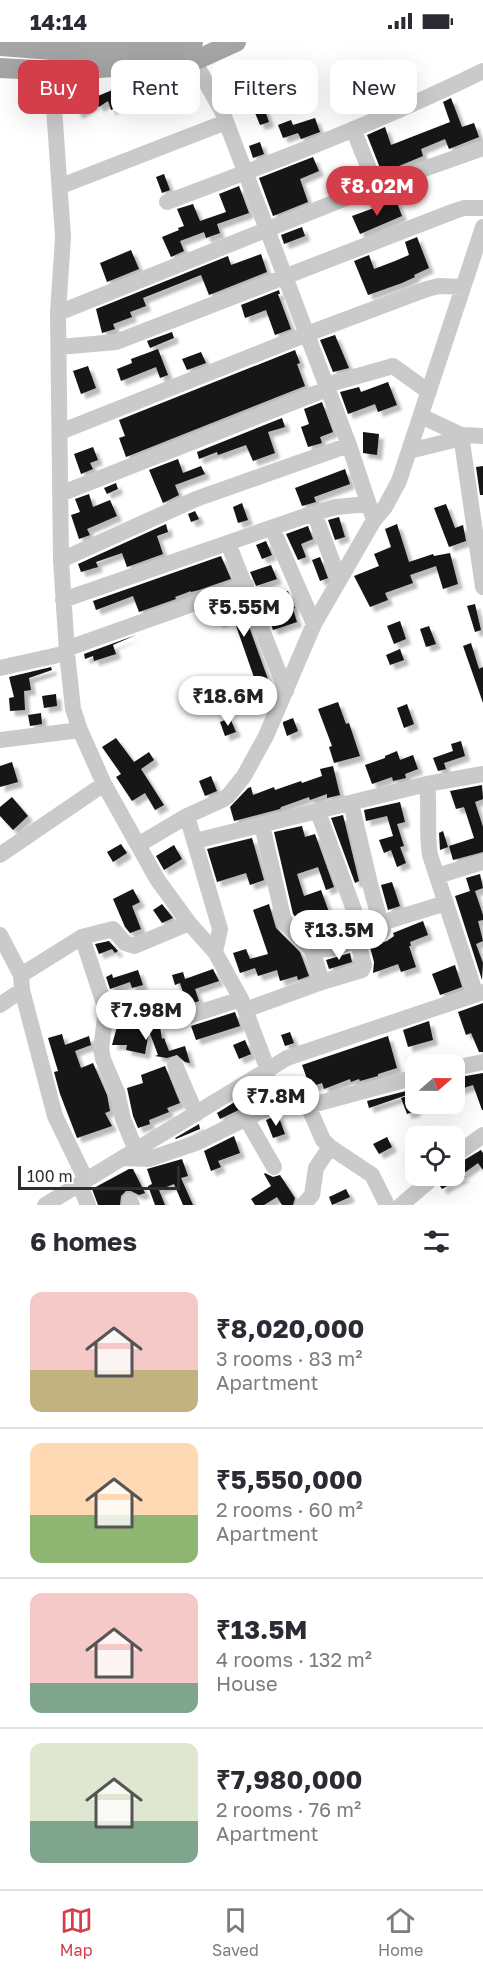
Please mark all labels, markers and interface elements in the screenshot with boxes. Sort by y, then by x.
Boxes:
text: 14:14 [30,8,87,35]
chip: Buy [18,60,99,114]
chip: Rent [111,60,200,114]
chip: Filters [212,60,318,114]
chip: New [330,60,417,114]
pin: ₹8.02M [328,166,426,217]
text: ₹8.02M [340,173,414,197]
pin: ₹5.55M [195,587,293,638]
text: ₹5.55M [208,594,280,618]
pin: ₹18.6M [179,676,277,727]
text: ₹18.6M [192,683,264,707]
pin: ₹13.5M [290,910,388,961]
text: ₹13.5M [304,917,374,941]
pin: ₹7.98M [97,990,195,1041]
text: ₹7.98M [110,997,182,1021]
north arrow [405,1054,465,1114]
map controls [405,1054,465,1186]
pin: ₹7.8M [234,1076,318,1127]
text: ₹7.8M [246,1083,306,1107]
button: locate [405,1126,465,1186]
scale bar [18,1163,180,1190]
text: 100 m [27,1166,73,1186]
icon: filters [420,1225,453,1258]
text: 6 homes [30,1226,137,1257]
text: ₹8,020,000 [216,1313,365,1344]
icon: home [78,1316,150,1388]
text: 3 rooms · 83 m² [216,1346,362,1370]
text: Apartment [216,1370,319,1394]
text: ₹5,550,000 [216,1464,363,1495]
icon: home [78,1467,150,1539]
text: 2 rooms · 60 m² [216,1497,363,1521]
text: Apartment [216,1521,319,1545]
text: ₹13.5M [216,1614,307,1645]
icon: home [78,1617,150,1689]
text: 4 rooms · 132 m² [216,1647,372,1671]
text: House [216,1671,278,1695]
text: ₹7,980,000 [216,1764,362,1795]
icon: home [78,1767,150,1839]
text: 2 rooms · 76 m² [216,1797,361,1821]
text: Apartment [216,1821,319,1845]
tab: Map [60,1904,93,1960]
tab: Saved [212,1904,259,1960]
tab: Home [378,1904,423,1960]

